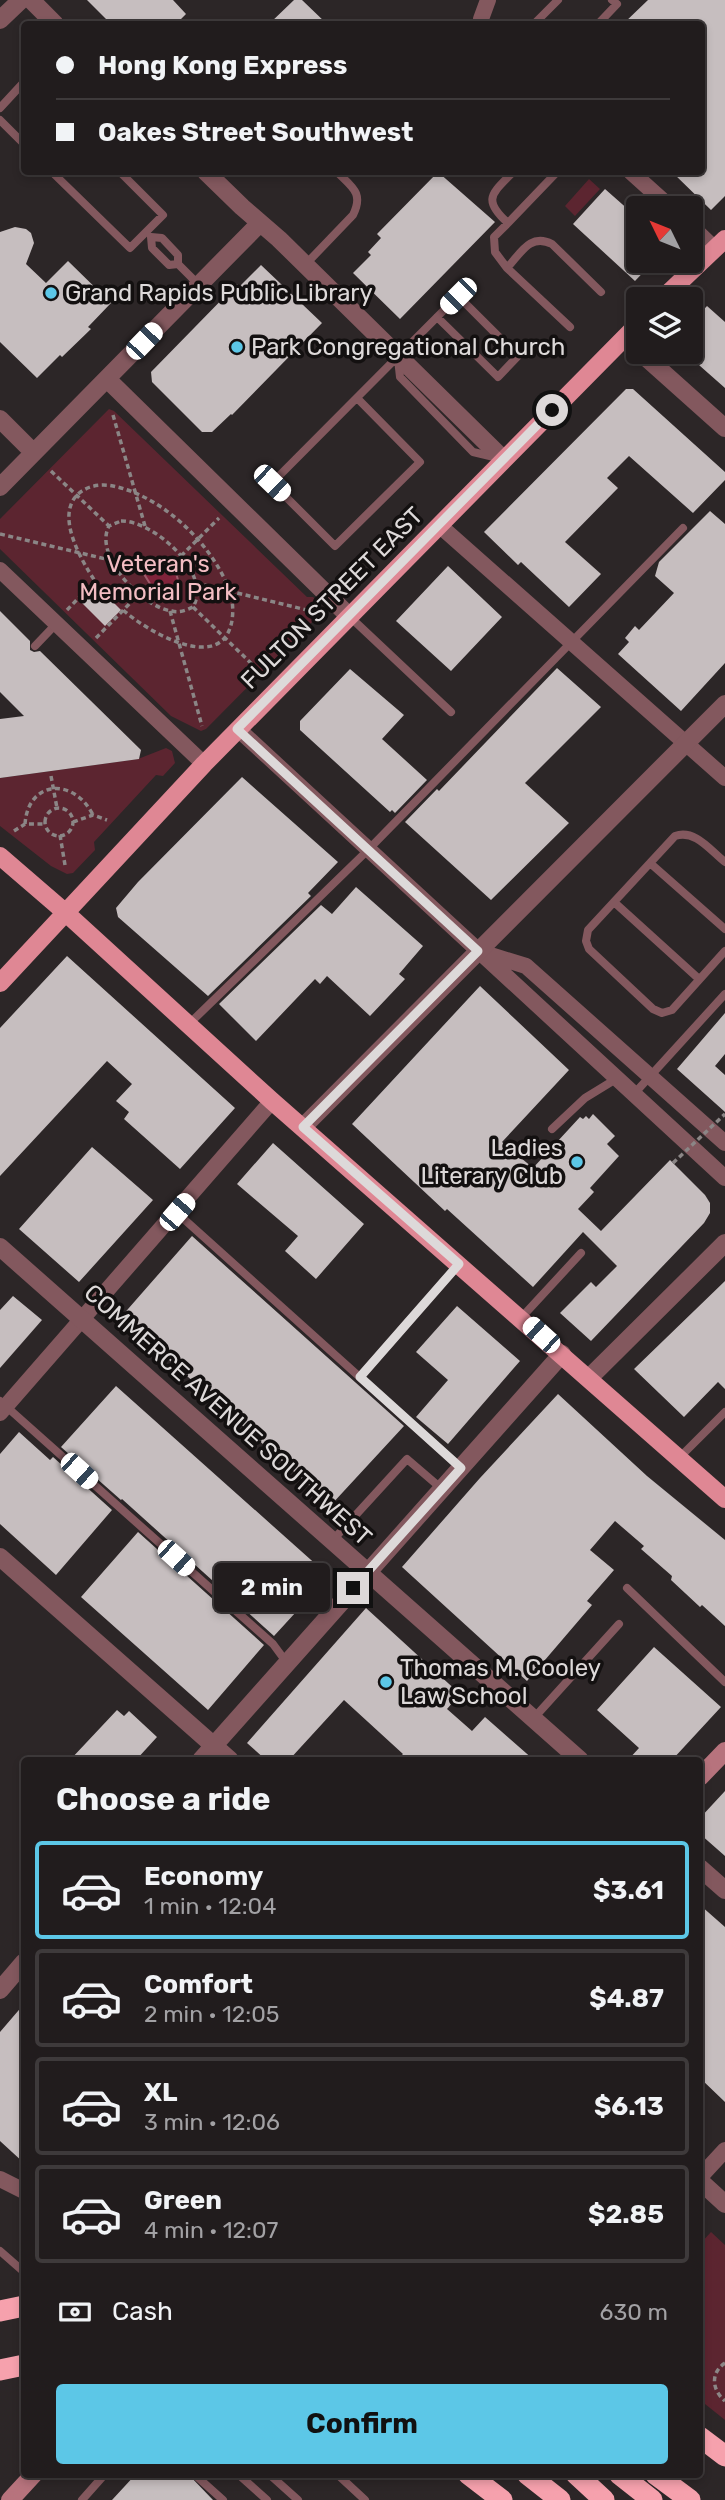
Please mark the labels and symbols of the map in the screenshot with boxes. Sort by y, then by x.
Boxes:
north arrow [626,196,704,273]
car [436,274,481,318]
place label: Grand Rapids Public Library [65,279,373,307]
marker: Grand Rapids Public Library [43,285,59,301]
car [122,319,167,363]
place label: Park Congregational Church [251,333,565,361]
marker: Park Congregational Church [229,339,245,355]
route start [536,394,568,426]
car [250,461,295,505]
street label: FULTON STREET EAST [235,501,429,695]
park label: Veteran's Memorial Park [79,550,237,606]
place label: Ladies Literary Club [421,1134,563,1190]
marker: Ladies Literary Club [569,1154,585,1170]
car [156,1189,199,1235]
street label: COMMERCE AVENUE SOUTHWEST [79,1278,377,1552]
car [519,1313,564,1357]
car [57,1449,102,1493]
car [154,1536,199,1580]
callout: 2 min [213,1564,328,1612]
route end [337,1572,369,1604]
place label: Thomas M. Cooley Law School [400,1654,601,1710]
marker: Thomas M. Cooley Law School [378,1674,394,1690]

